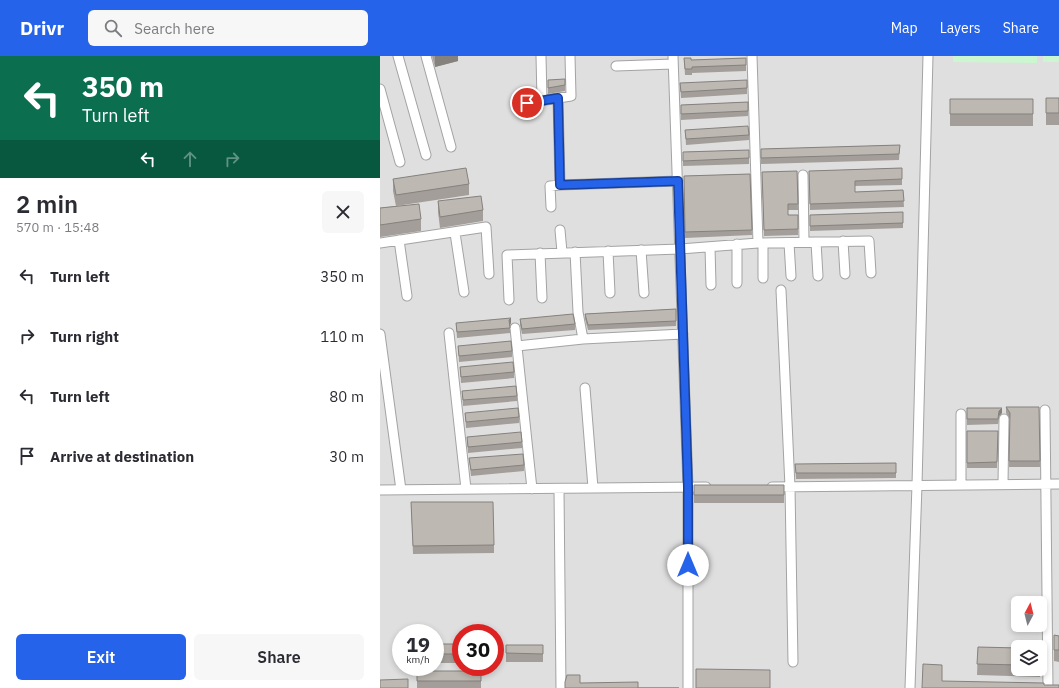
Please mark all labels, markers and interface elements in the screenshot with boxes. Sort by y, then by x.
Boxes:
search box [88,10,368,46]
text: Drivr [20,16,64,40]
icon: search [102,17,124,39]
text: Search here [134,19,215,38]
text: Map [891,19,918,37]
text: Layers [940,19,981,37]
text: Share [1003,19,1039,37]
text: 350 m [82,68,164,105]
icon: left [16,72,68,124]
pin [510,86,544,120]
icon: arrive [516,92,538,114]
text: Turn left [82,104,150,127]
icon: left [137,148,159,170]
icon: ahead [179,148,201,170]
icon: right [221,148,243,170]
text: 2 min [16,188,78,220]
button: close [322,191,364,233]
text: 570 m · 15:48 [16,219,99,236]
icon: left [16,265,38,287]
text: Turn left [50,267,110,286]
text: 350 m [320,267,364,286]
icon: right [16,325,38,347]
text: Turn right [50,327,119,346]
text: 110 m [320,327,364,346]
icon: left [16,385,38,407]
text: Turn left [50,387,110,406]
text: 80 m [329,387,364,406]
icon: arrive [16,445,38,467]
text: Arrive at destination [50,447,194,466]
text: 30 m [329,447,364,466]
position arrow [667,544,709,586]
north arrow [1011,596,1047,632]
map controls [1011,596,1047,676]
speed limit sign: 30 [452,624,504,676]
text: 19 [406,631,430,658]
button: Exit [16,634,186,680]
button: Share [194,634,364,680]
button: layers [1011,640,1047,676]
text: km/h [406,653,430,666]

